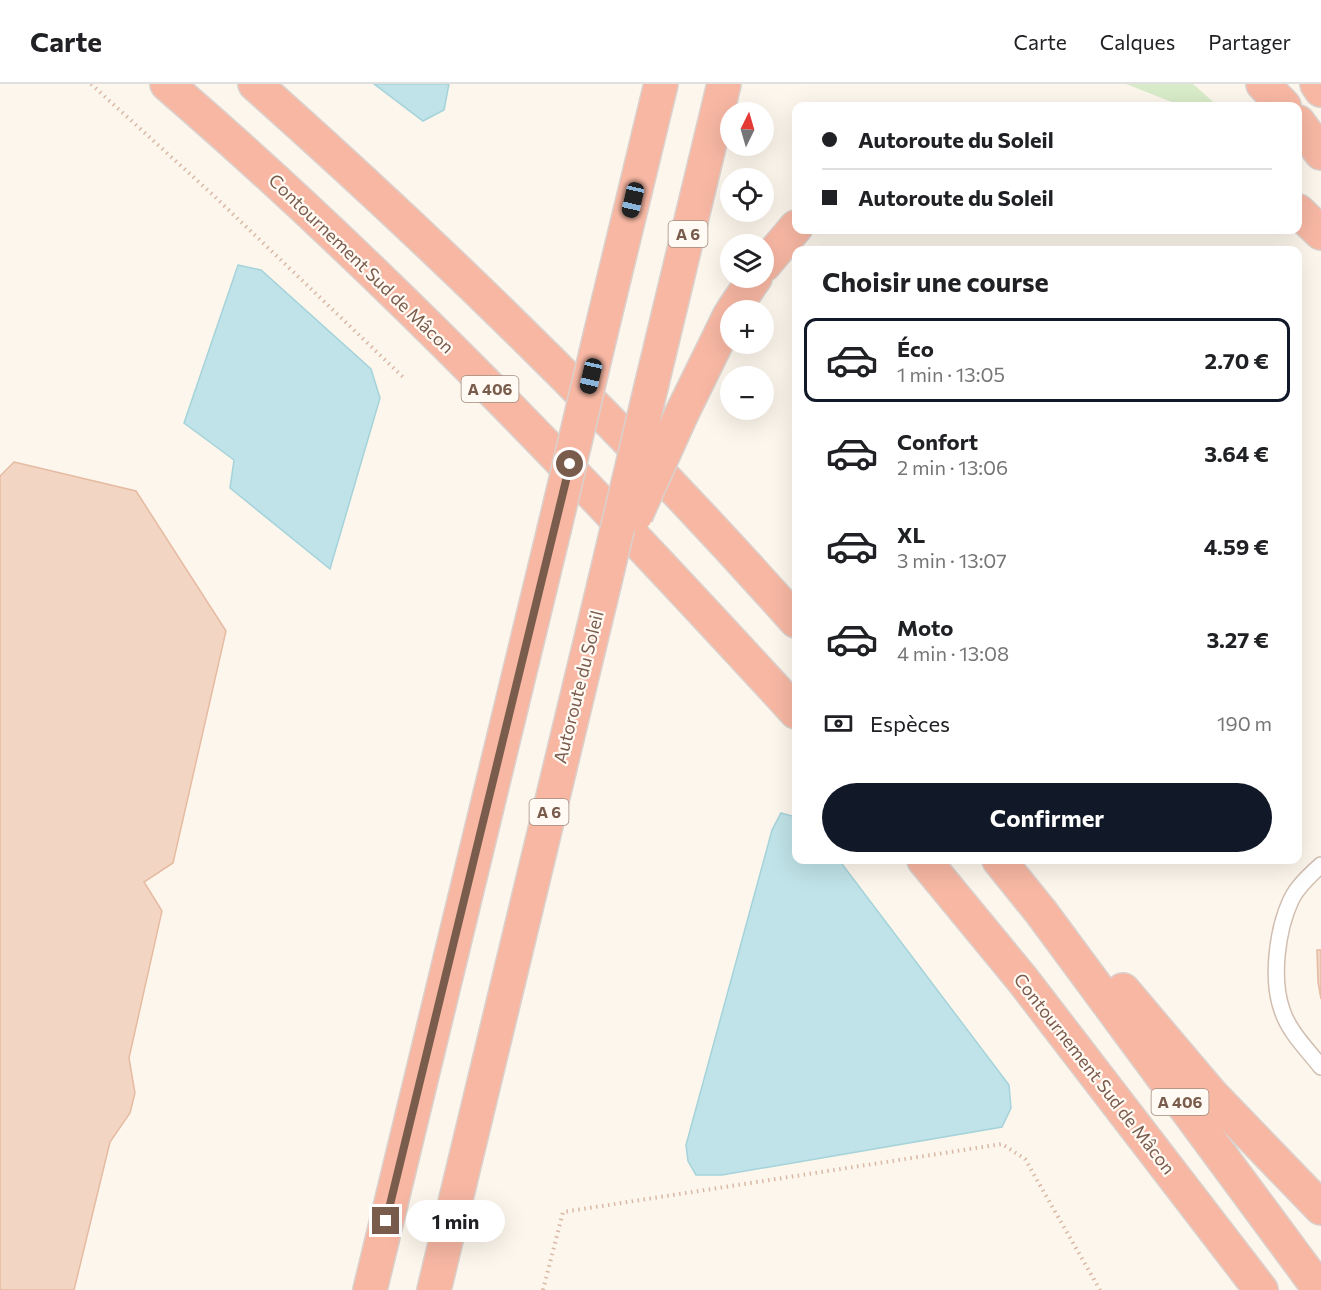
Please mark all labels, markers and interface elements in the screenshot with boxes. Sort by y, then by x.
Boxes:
text: Carte [30,24,102,58]
text: Carte [1014,29,1067,54]
text: Calques [1100,29,1175,54]
text: Partager [1208,29,1291,54]
north arrow [720,102,774,156]
map controls [720,102,774,420]
text: Autoroute du Soleil [858,126,1054,153]
button: locate [720,168,774,222]
street label: Contournement Sud de Mâcon [265,169,459,358]
car [620,180,646,220]
text: Autoroute du Soleil [858,184,1054,211]
road number: A 6 [668,221,708,247]
button: layers [720,234,774,288]
text: Choisir une course [822,265,1049,298]
button: + [720,300,774,354]
icon: car [825,333,879,387]
text: Éco [897,335,934,362]
text: 2.70 € [1205,347,1269,374]
car [578,356,604,396]
text: 1 min · 13:05 [897,362,1005,386]
button: − [720,366,774,420]
road number: A 406 [462,376,518,402]
icon: car [825,426,879,480]
text: Confort [897,428,978,455]
text: 3.64 € [1204,440,1269,467]
route start [556,450,583,477]
text: 2 min · 13:06 [897,455,1008,479]
icon: car [825,519,879,573]
text: XL [897,521,925,548]
text: 4.59 € [1204,533,1269,560]
text: 3 min · 13:07 [897,548,1007,572]
street label: Autoroute du Soleil [548,608,608,765]
icon: car [825,612,879,666]
text: Moto [897,614,953,641]
text: 3.27 € [1207,626,1269,653]
text: 4 min · 13:08 [897,641,1009,665]
icon: cash [822,707,855,740]
text: Espèces [870,710,950,737]
text: 190 m [1217,711,1272,735]
button: Confirmer [822,783,1272,852]
road number: A 6 [530,799,568,825]
street label: Contournement Sud de Mâcon [1009,969,1180,1178]
road number: A 406 [1152,1089,1208,1115]
callout: 1 min [407,1200,506,1242]
route end [372,1207,399,1234]
text: 1 min [432,1209,479,1233]

